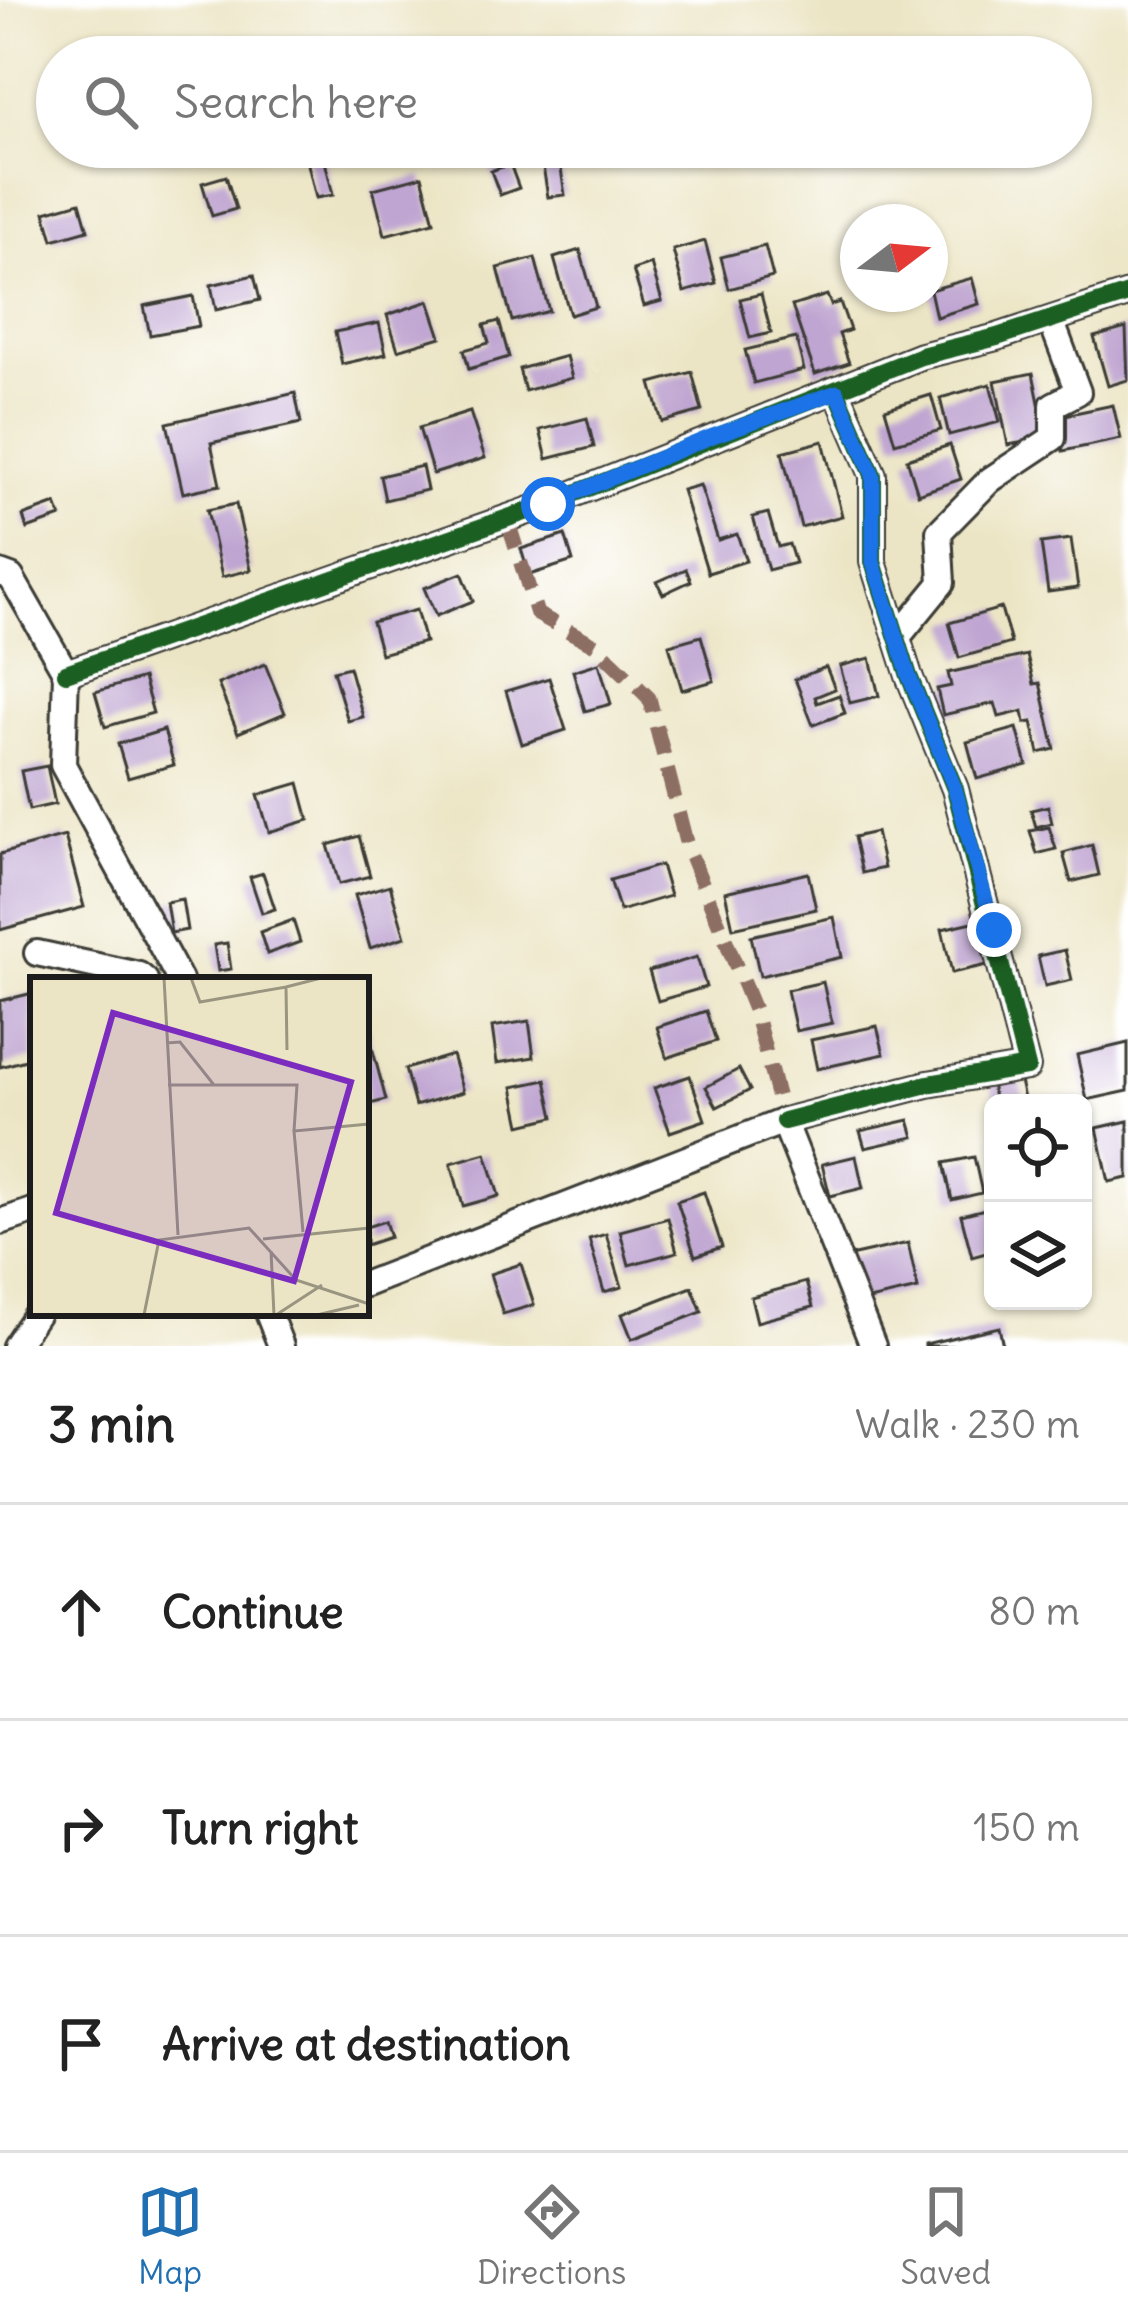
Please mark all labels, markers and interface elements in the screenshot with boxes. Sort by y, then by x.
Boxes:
search box [36,36,1092,168]
icon: search [78,69,144,135]
text: Search here [174,74,418,130]
north arrow [840,204,948,312]
route start [521,477,575,531]
route end [967,903,1021,957]
inset map [30,977,369,1316]
map controls [984,1094,1092,1310]
button: locate [984,1094,1092,1202]
button: layers [984,1202,1092,1310]
text: 3 min [48,1392,175,1456]
text: Walk · 230 m [855,1400,1080,1449]
icon: ahead [48,1579,114,1645]
text: Continue [162,1584,344,1640]
text: 80 m [988,1587,1080,1636]
icon: right [48,1795,114,1861]
text: Turn right [162,1800,358,1856]
text: 150 m [973,1803,1080,1852]
icon: arrive [48,2011,114,2077]
text: Arrive at destination [162,2016,571,2072]
tab: Map [137,2179,203,2293]
tab: Directions [477,2179,626,2293]
tab: Saved [901,2179,991,2293]

